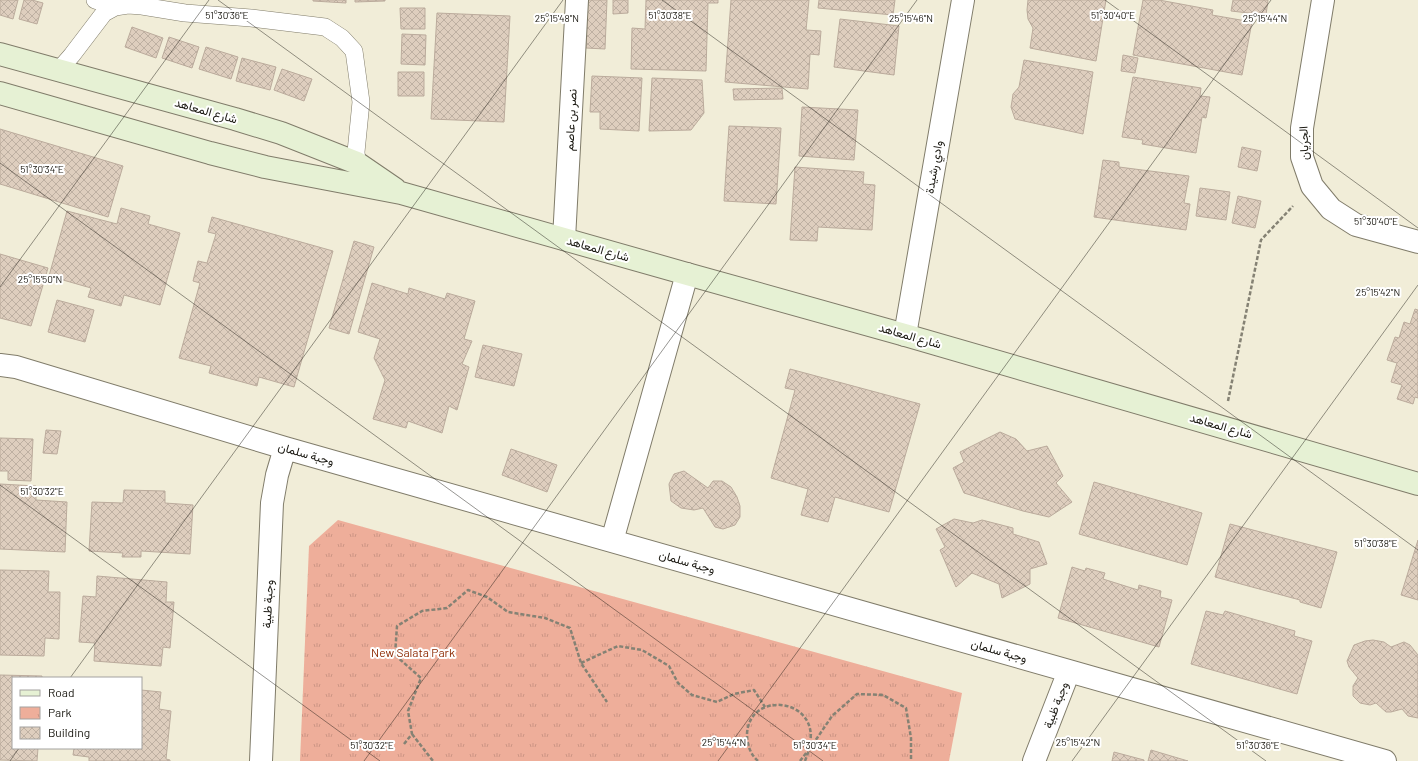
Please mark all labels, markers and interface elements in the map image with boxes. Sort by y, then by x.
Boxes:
text: 51°30'36"E [205,9,249,21]
text: 51°30'38"E [648,9,692,21]
text: 51°30'40"E [1091,9,1135,21]
text: 25°15'48"N [535,12,579,24]
text: 25°15'46"N [889,12,933,24]
text: 25°15'44"N [1243,12,1287,24]
street label: نصر بن عاصم [561,88,581,152]
street label: شارع المعاهد [173,94,239,129]
street label: الجريان [1295,126,1313,160]
street label: وادي رشيدة [921,139,949,195]
text: 51°30'34"E [20,163,64,175]
text: 51°30'40"E [1354,215,1398,227]
street label: شارع المعاهد [565,232,631,267]
text: 25°15'50"N [18,273,62,285]
text: 25°15'42"N [1356,286,1400,298]
street label: شارع المعاهد [877,319,943,354]
street label: شارع المعاهد [1188,409,1254,444]
street label: وجبة سلمان [276,438,336,470]
text: 51°30'32"E [20,485,64,497]
text: 51°30'38"E [1354,537,1398,549]
street label: وجبة سلمان [657,546,717,578]
street label: وجبة ظبية [259,579,277,629]
street label: وجبة سلمان [969,635,1029,667]
park label: New Salata Park [371,645,455,659]
legend [12,677,142,749]
street label: وجبة ظبية [1040,679,1072,731]
text: Road [48,685,75,699]
text: Park [48,705,72,719]
text: Building [48,725,90,739]
text: 25°15'44"N [702,736,746,748]
text: 25°15'42"N [1056,736,1100,748]
text: 51°30'32"E [350,739,394,751]
text: 51°30'34"E [793,739,837,751]
text: 51°30'36"E [1236,739,1280,751]

